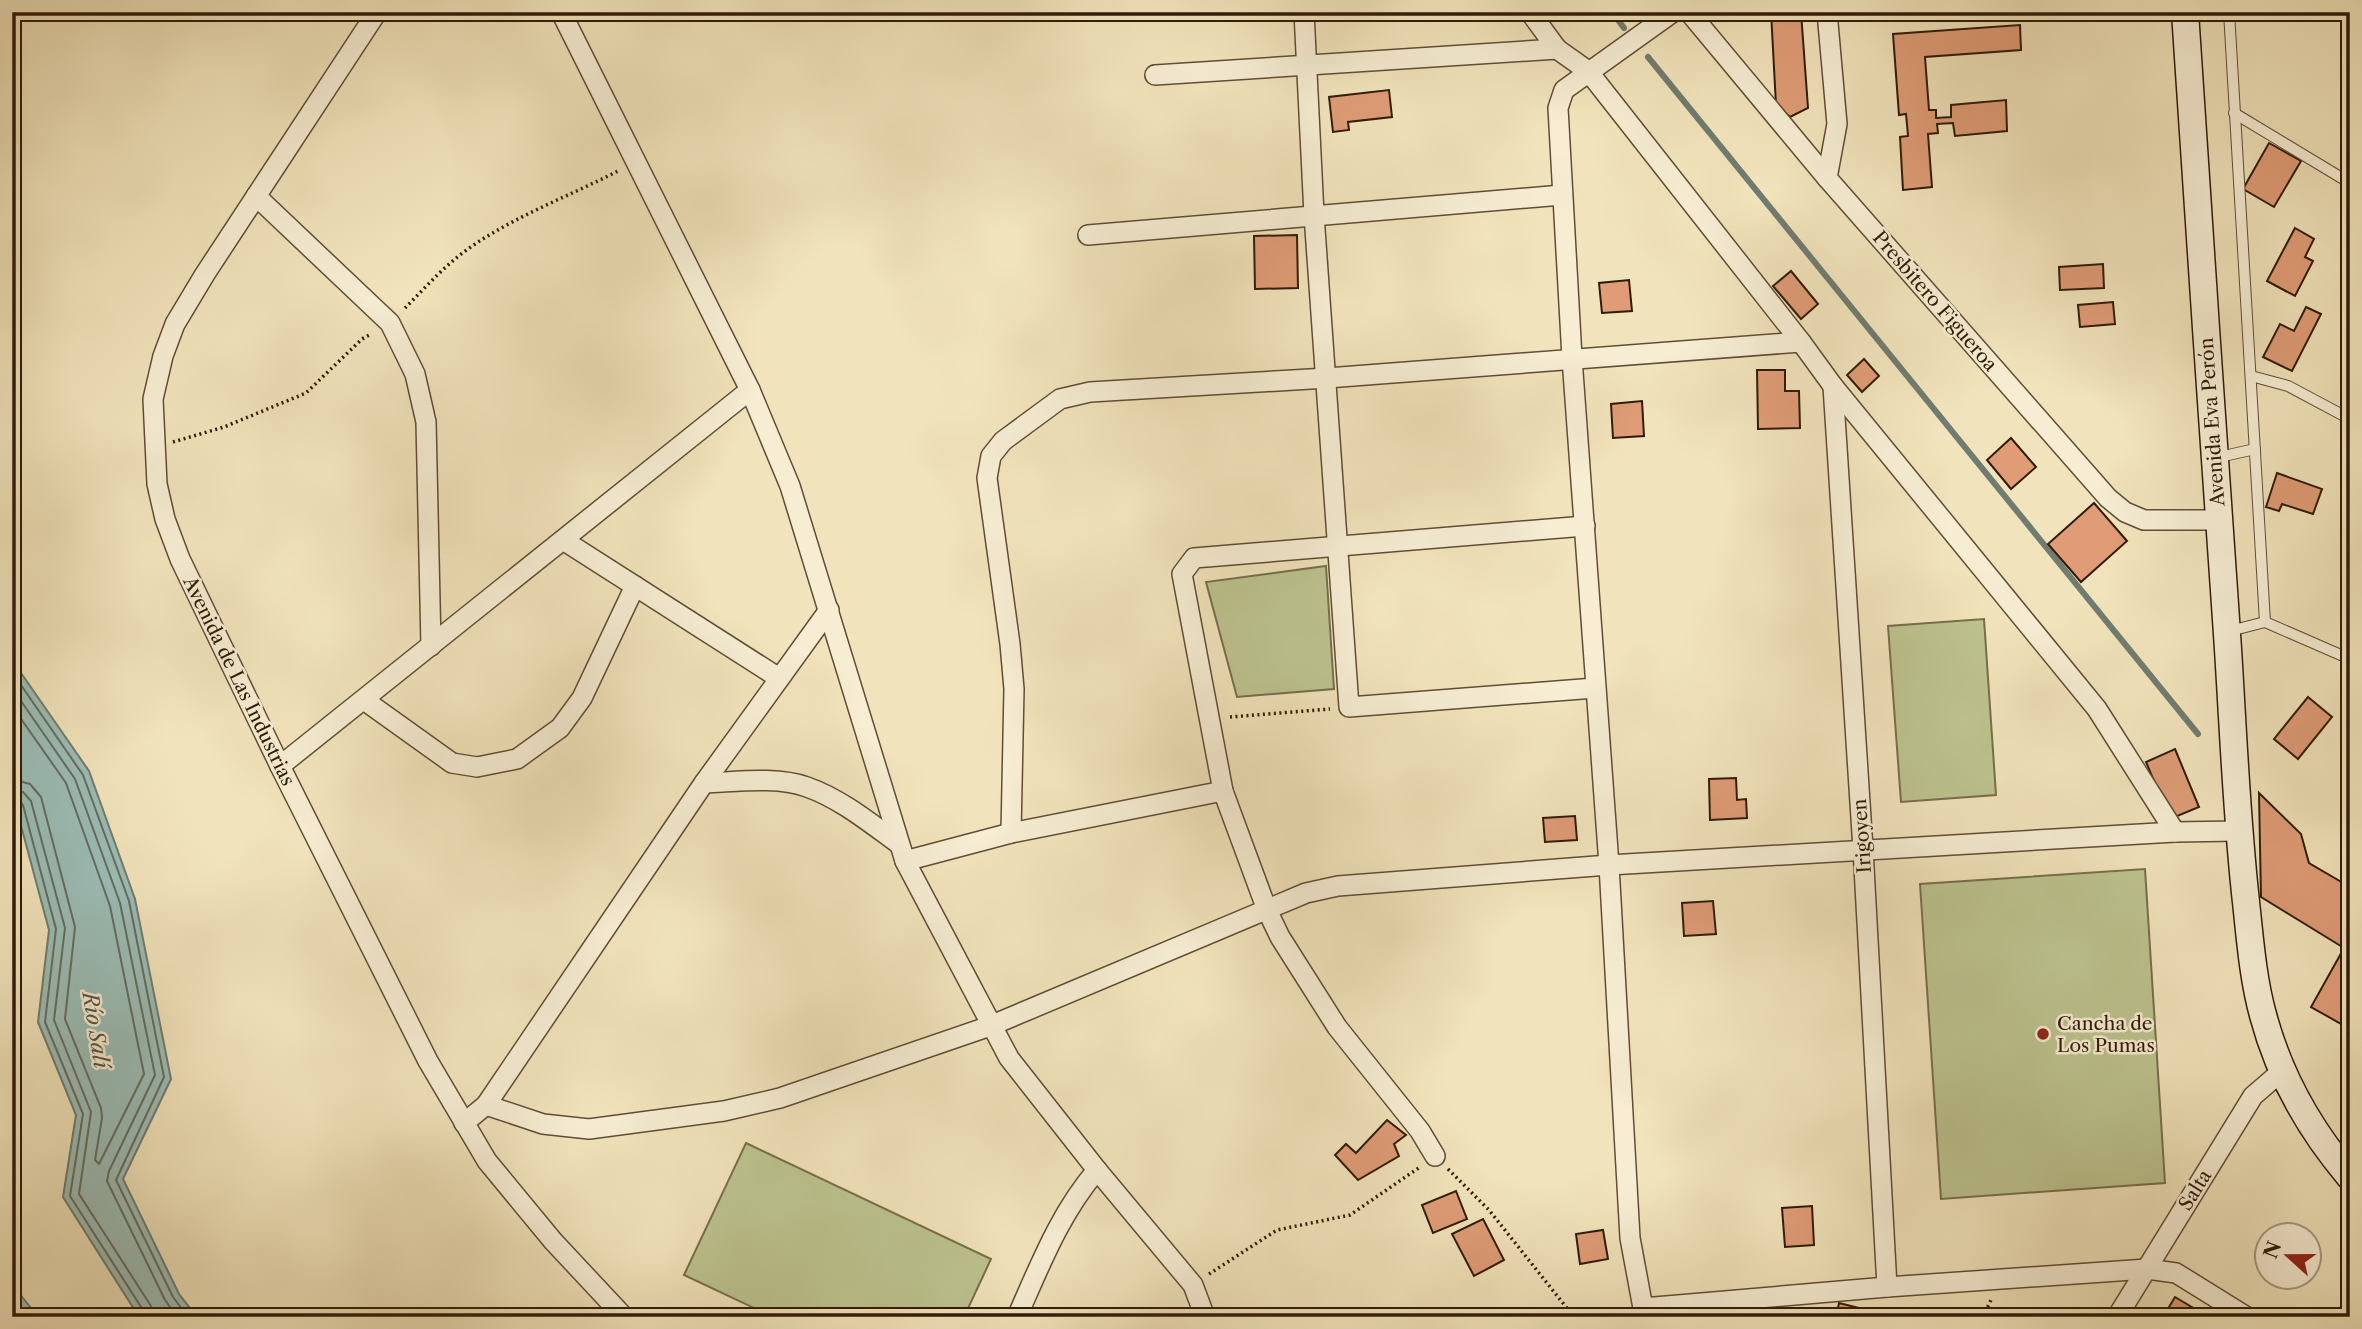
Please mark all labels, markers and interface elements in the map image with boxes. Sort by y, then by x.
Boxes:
street label: Presbitero Figueroa [1868,226,2002,376]
street label: Avenida Eva Perón [2195,337,2229,508]
street label: Avenida de Las Industrias [178,572,300,789]
street label: Irigoyen [1848,798,1876,874]
water label: Río Salí [77,988,115,1072]
place label: Cancha de Los Pumas [2057,1012,2155,1057]
marker: Cancha de Los Pumas [2035,1026,2051,1042]
street label: Salta [2174,1165,2216,1215]
north arrow [2254,1220,2324,1290]
text: N [2259,1238,2286,1262]

